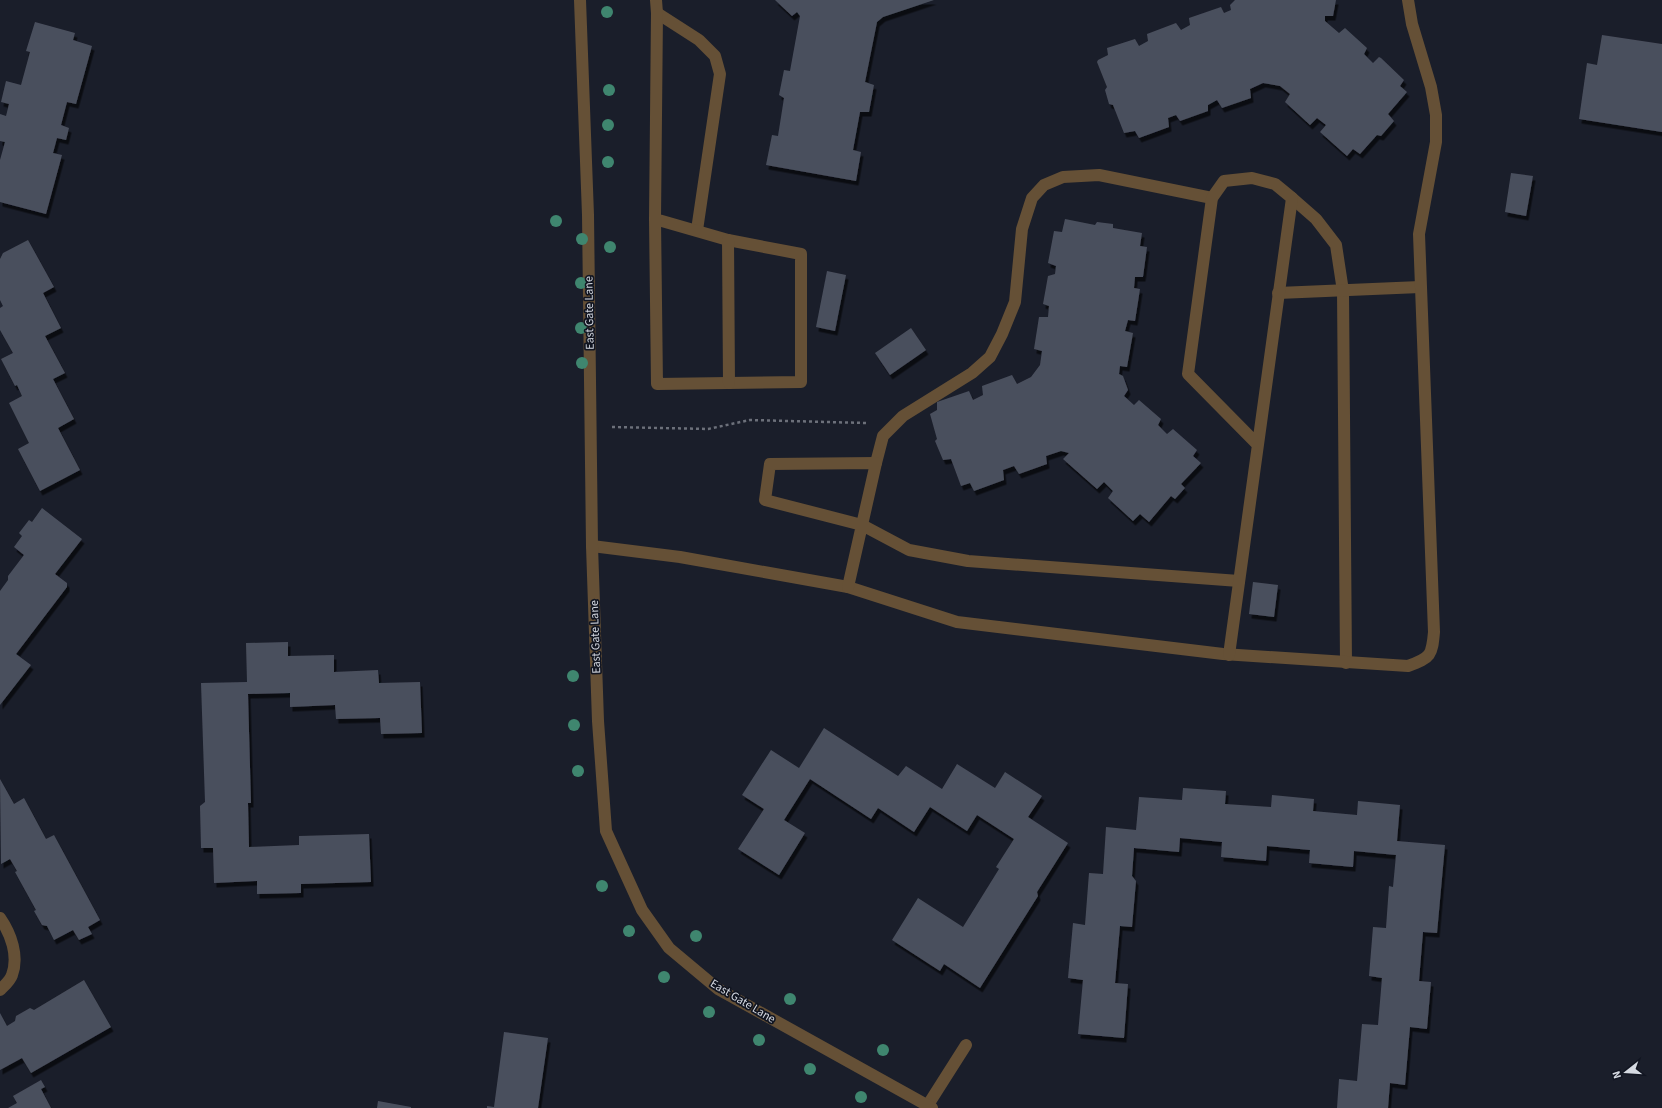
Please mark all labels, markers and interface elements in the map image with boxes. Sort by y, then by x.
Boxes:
street label: East Gate Lane [580,276,599,350]
street label: East Gate Lane [586,600,605,674]
street label: East Gate Lane [707,975,779,1028]
north arrow [1606,1052,1646,1092]
text: N [1609,1069,1625,1080]

